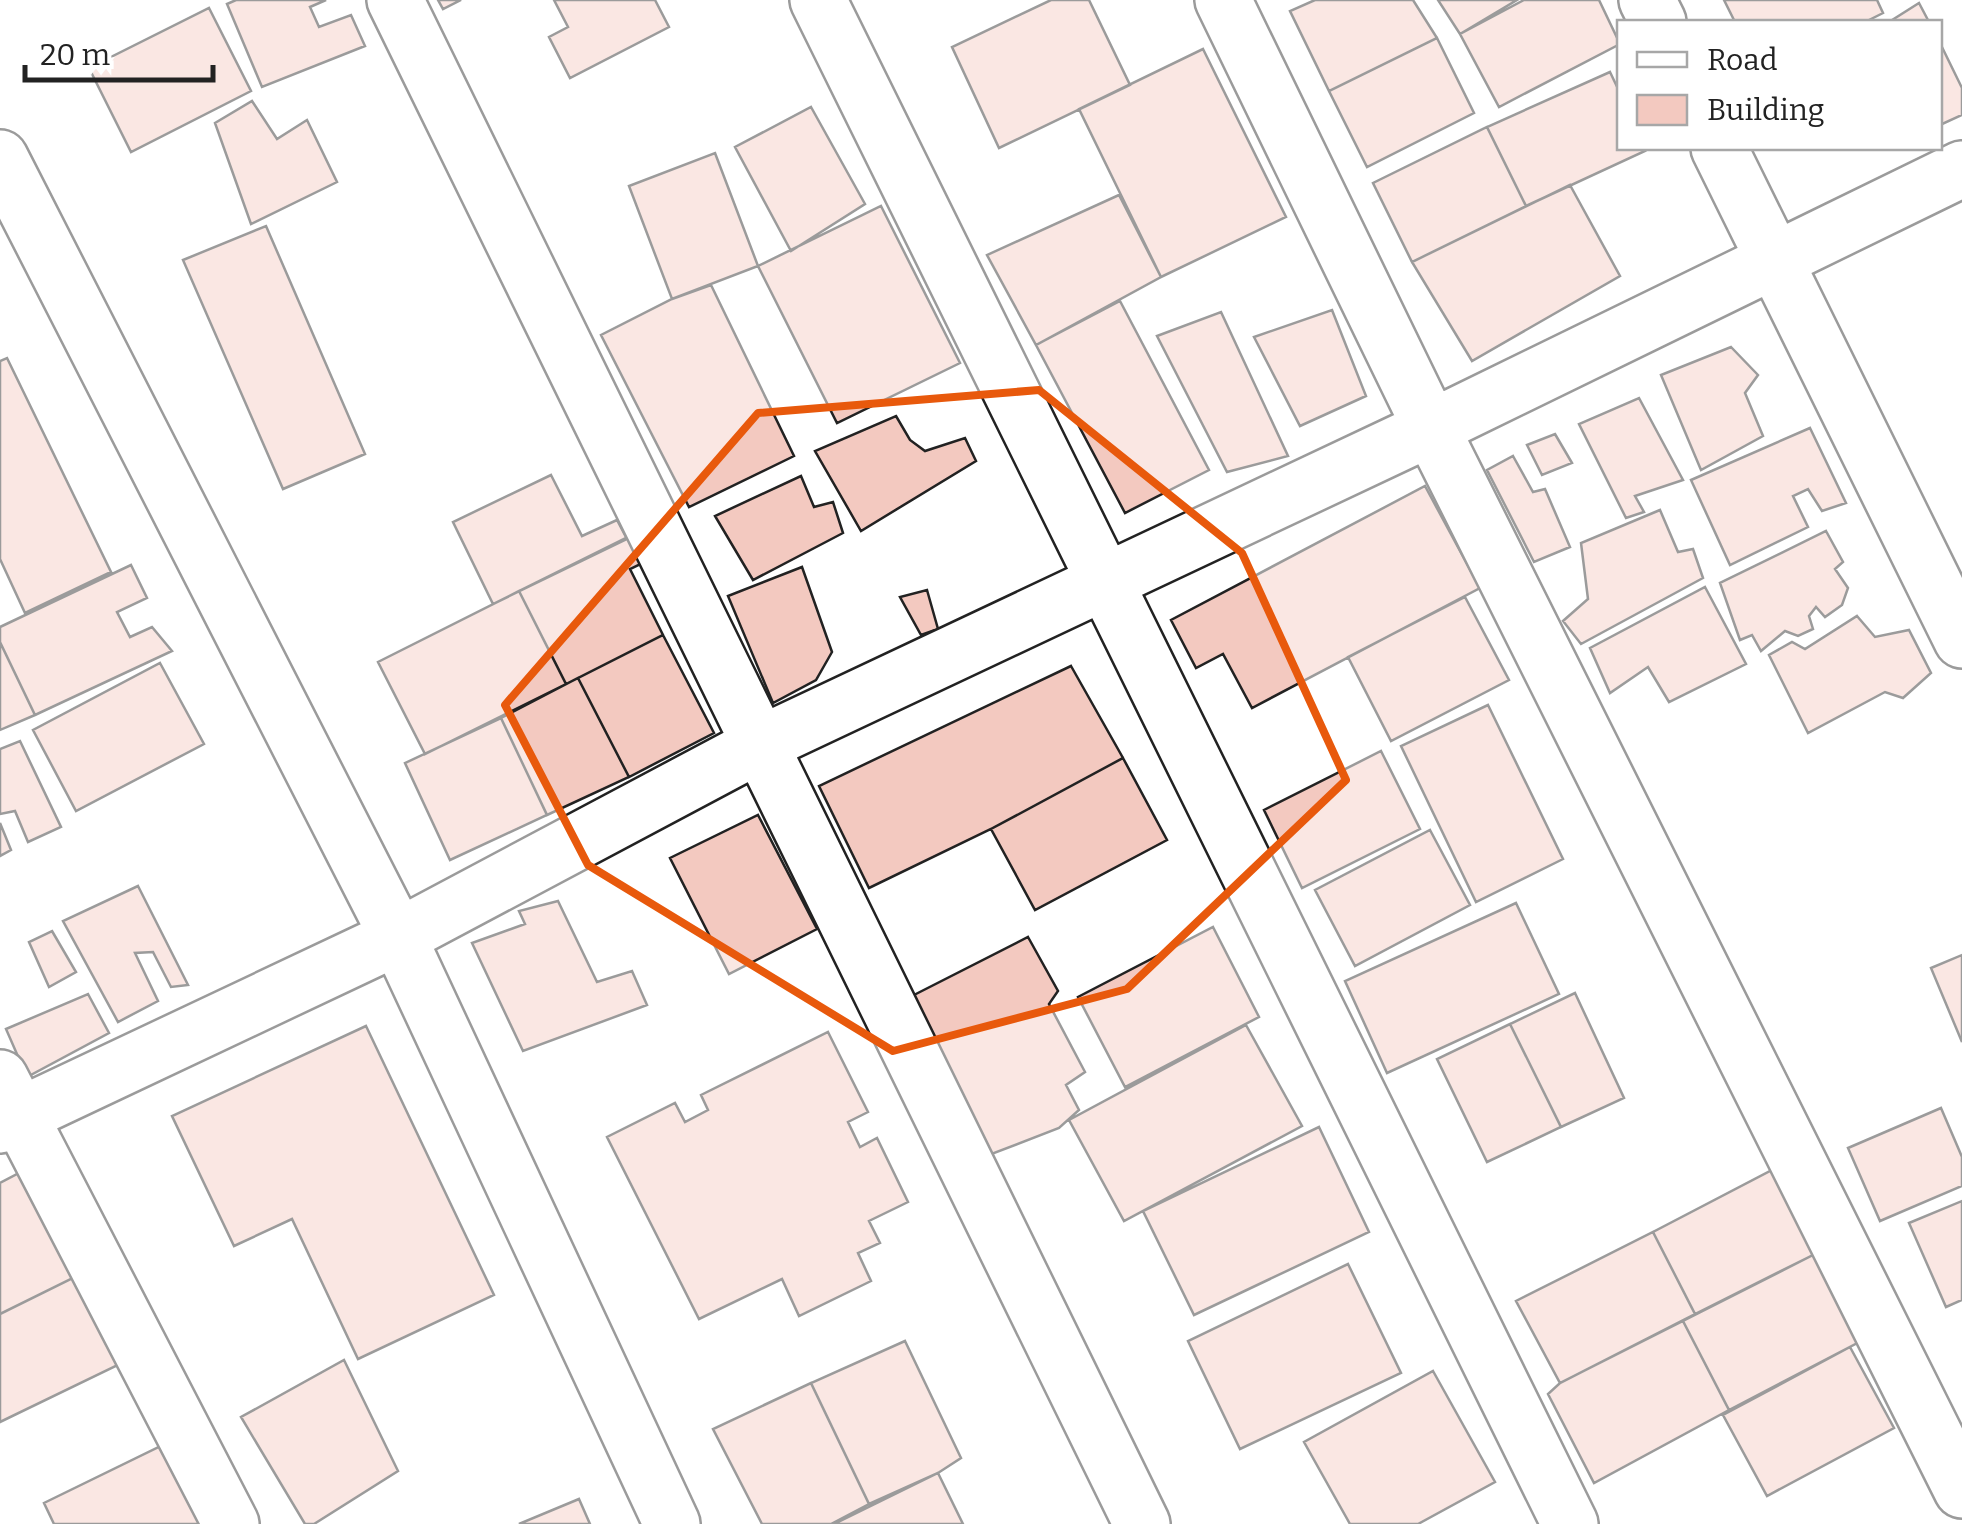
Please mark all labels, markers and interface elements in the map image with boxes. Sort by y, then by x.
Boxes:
scale bar [25,20,212,82]
legend [1617,20,1942,150]
text: 20 m [40,37,111,73]
text: Road [1707,42,1778,78]
text: Building [1707,92,1825,128]

